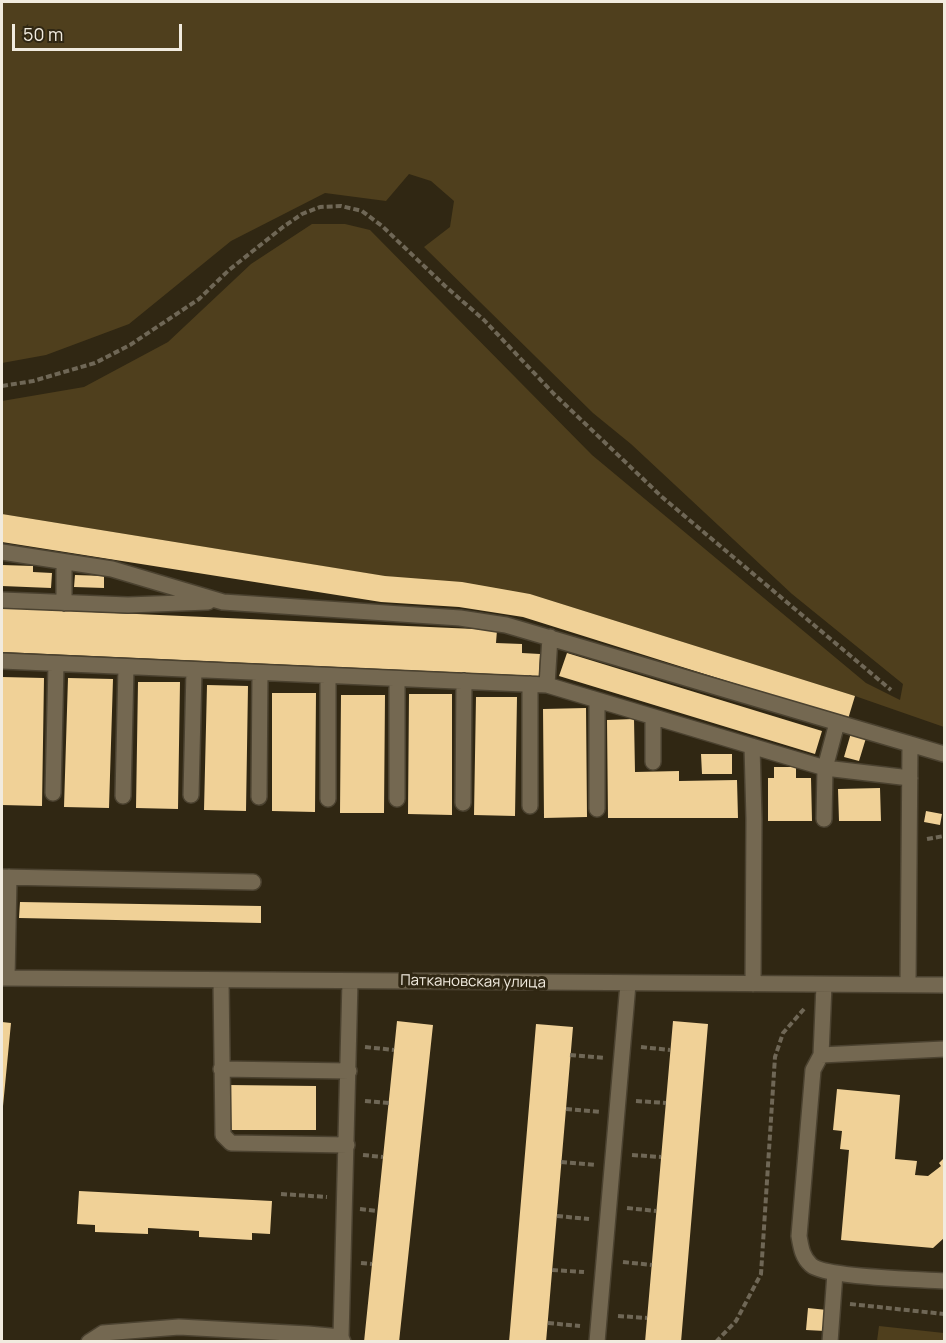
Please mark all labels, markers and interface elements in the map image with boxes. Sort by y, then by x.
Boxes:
scale bar [15,12,184,50]
text: 50 m [23,22,63,46]
street label: Паткановская улица [400,972,546,992]

